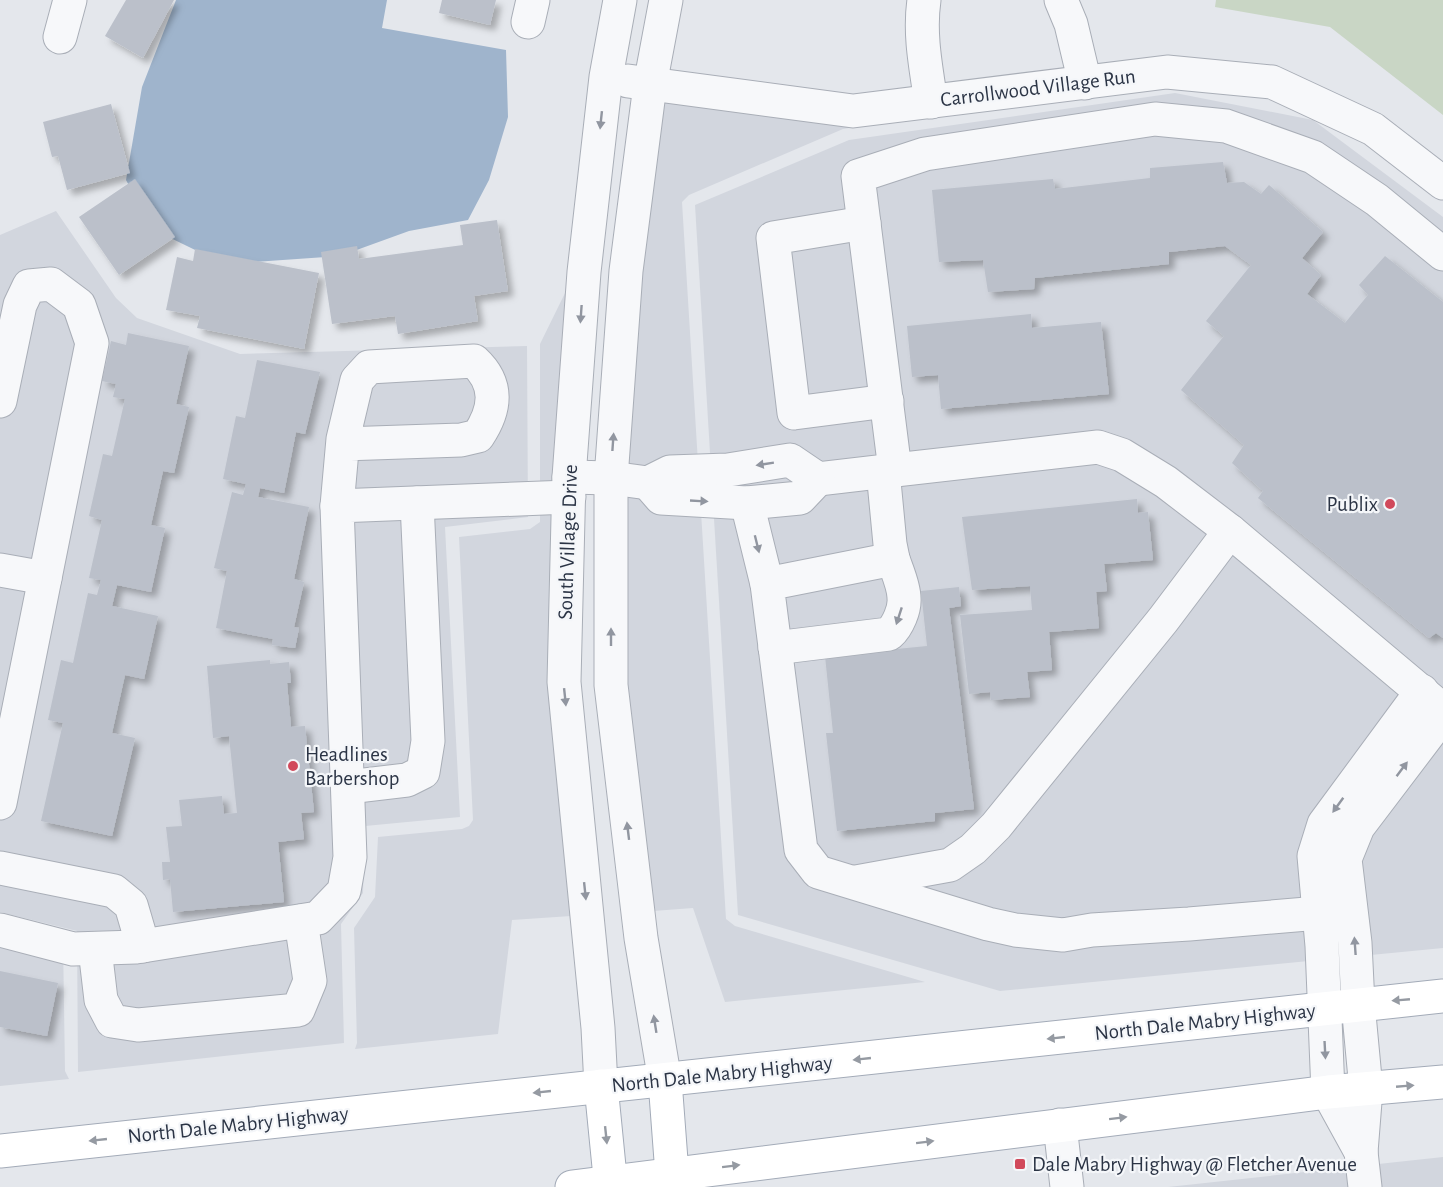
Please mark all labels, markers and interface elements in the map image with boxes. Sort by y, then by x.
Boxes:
street label: Carrollwood Village Run [939,66,1137,110]
one-way arrow [596,110,606,129]
one-way arrow [576,304,586,323]
one-way arrow [609,432,618,451]
one-way arrow [756,459,775,468]
street label: South Village Drive [555,464,581,620]
place label: Publix [1326,494,1378,515]
one-way arrow [690,496,709,505]
marker: Publix [1383,497,1397,511]
one-way arrow [753,534,763,553]
one-way arrow [894,607,903,625]
one-way arrow [606,627,616,646]
one-way arrow [560,688,570,707]
place label: Headlines Barbershop [305,744,400,789]
marker: Headlines Barbershop [286,759,300,773]
one-way arrow [1396,761,1409,777]
one-way arrow [1332,797,1344,813]
one-way arrow [623,821,633,840]
one-way arrow [580,882,590,901]
one-way arrow [1351,937,1360,956]
one-way arrow [1391,995,1410,1005]
street label: North Dale Mabry Highway [1094,1000,1317,1044]
one-way arrow [651,1014,660,1033]
one-way arrow [1047,1033,1066,1043]
one-way arrow [1321,1041,1330,1060]
street label: North Dale Mabry Highway [611,1052,834,1096]
one-way arrow [853,1055,872,1064]
one-way arrow [1395,1081,1414,1090]
one-way arrow [533,1087,552,1097]
street label: North Dale Mabry Highway [127,1103,350,1147]
one-way arrow [1109,1114,1128,1123]
one-way arrow [601,1125,611,1144]
one-way arrow [89,1136,108,1145]
one-way arrow [915,1137,934,1147]
place label: Dale Mabry Highway @ Fletcher Avenue [1032,1154,1357,1175]
marker: Dale Mabry Highway @ Fletcher Avenue [1013,1157,1027,1171]
one-way arrow [722,1161,741,1171]

